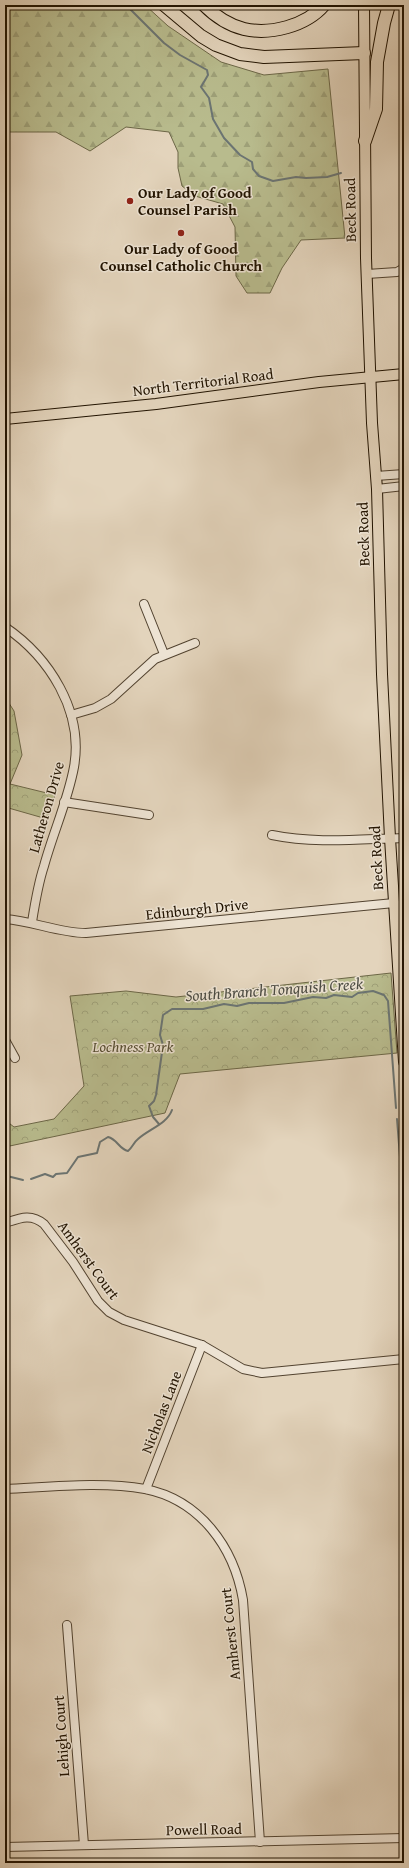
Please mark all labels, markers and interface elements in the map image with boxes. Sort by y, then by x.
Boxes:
street label: Beck Road [339,178,361,242]
place label: Our Lady of Good Counsel Parish [138,182,252,220]
marker: Our Lady of Good Counsel Parish [125,196,135,206]
marker: Our Lady of Good Counsel Catholic Church [176,228,186,238]
place label: Our Lady of Good Counsel Catholic Church [100,238,262,276]
street label: North Territorial Road [132,363,274,401]
street label: Beck Road [351,502,375,566]
street label: Latheron Drive [23,759,69,855]
street label: Beck Road [364,825,388,891]
street label: Edinburgh Drive [145,893,249,925]
water label: South Branch Tonquish Creek [184,971,364,1007]
park label: Lochness Park [92,1036,174,1057]
street label: Amherst Court [53,1216,125,1304]
street label: Nicholas Lane [136,1368,186,1456]
street label: Amherst Court [215,1586,245,1681]
street label: Lehigh Court [48,1694,74,1777]
street label: Powell Road [166,1818,242,1840]

